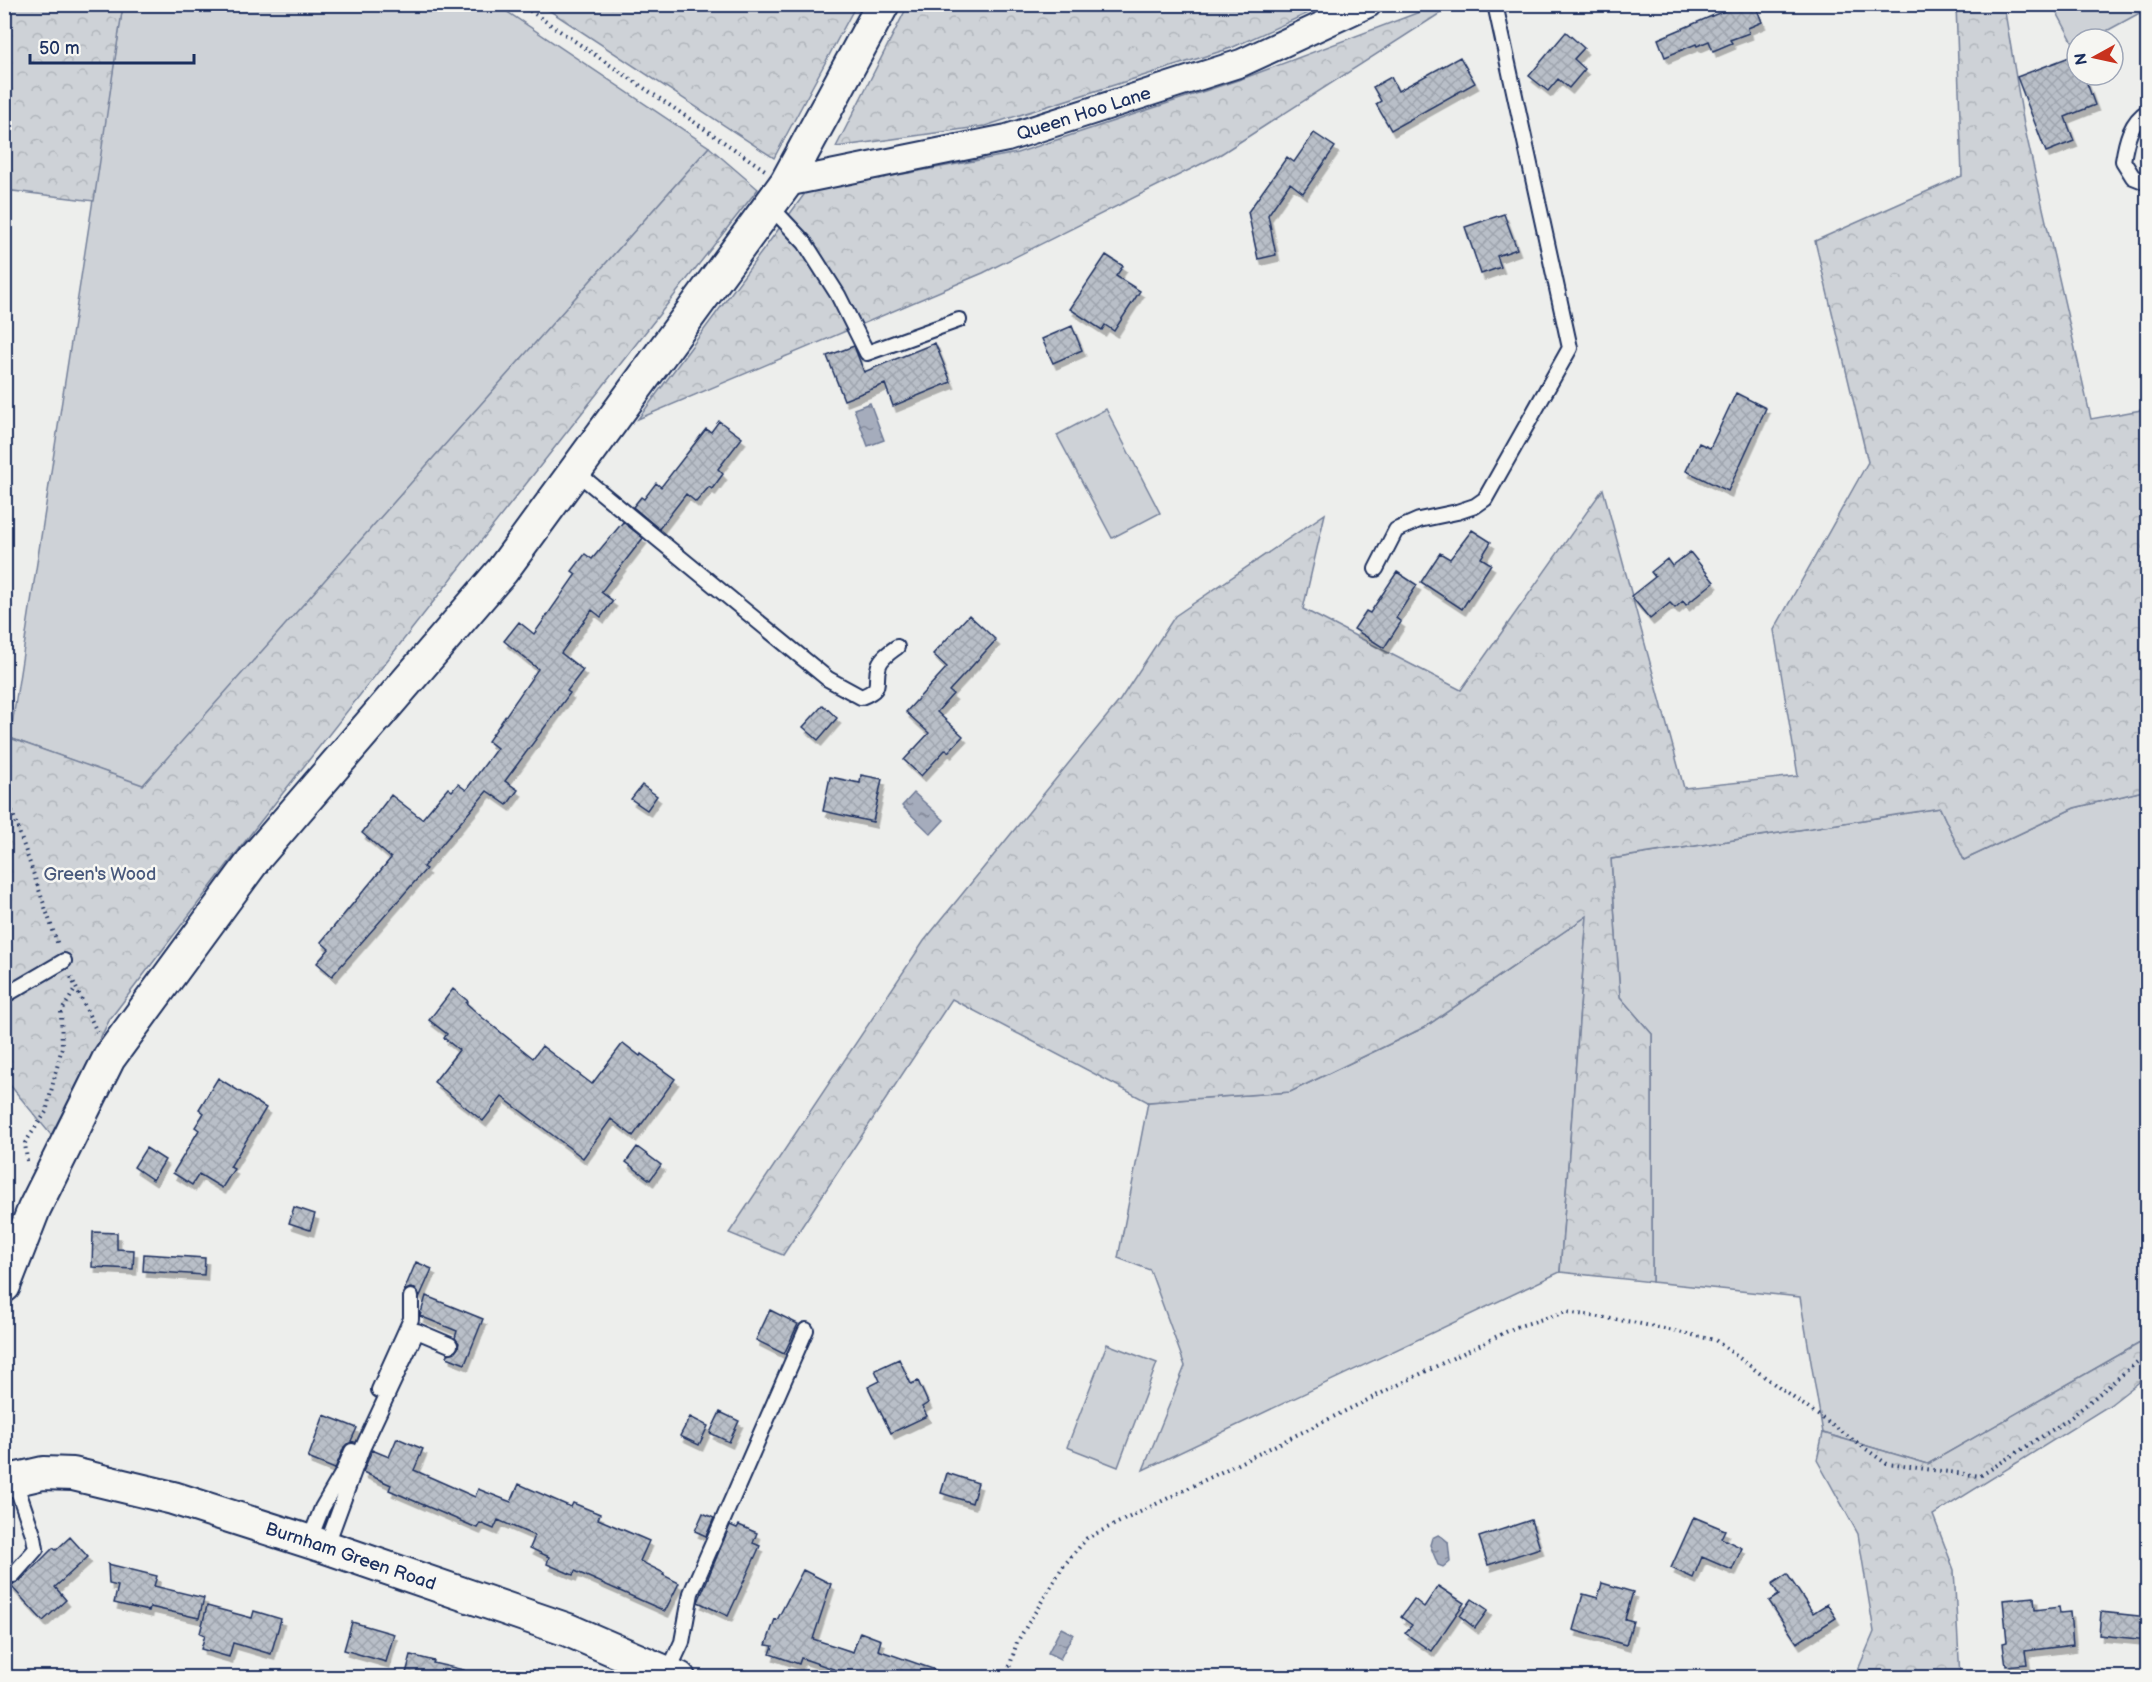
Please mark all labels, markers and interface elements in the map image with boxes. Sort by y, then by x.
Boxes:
scale bar [30,27,194,65]
north arrow [2065,27,2125,87]
text: 50 m [39,38,80,59]
text: N [2071,52,2092,66]
street label: Queen Hoo Lane [1014,82,1154,145]
park label: Green's Wood [44,864,156,885]
street label: Burnham Green Road [263,1518,439,1595]

